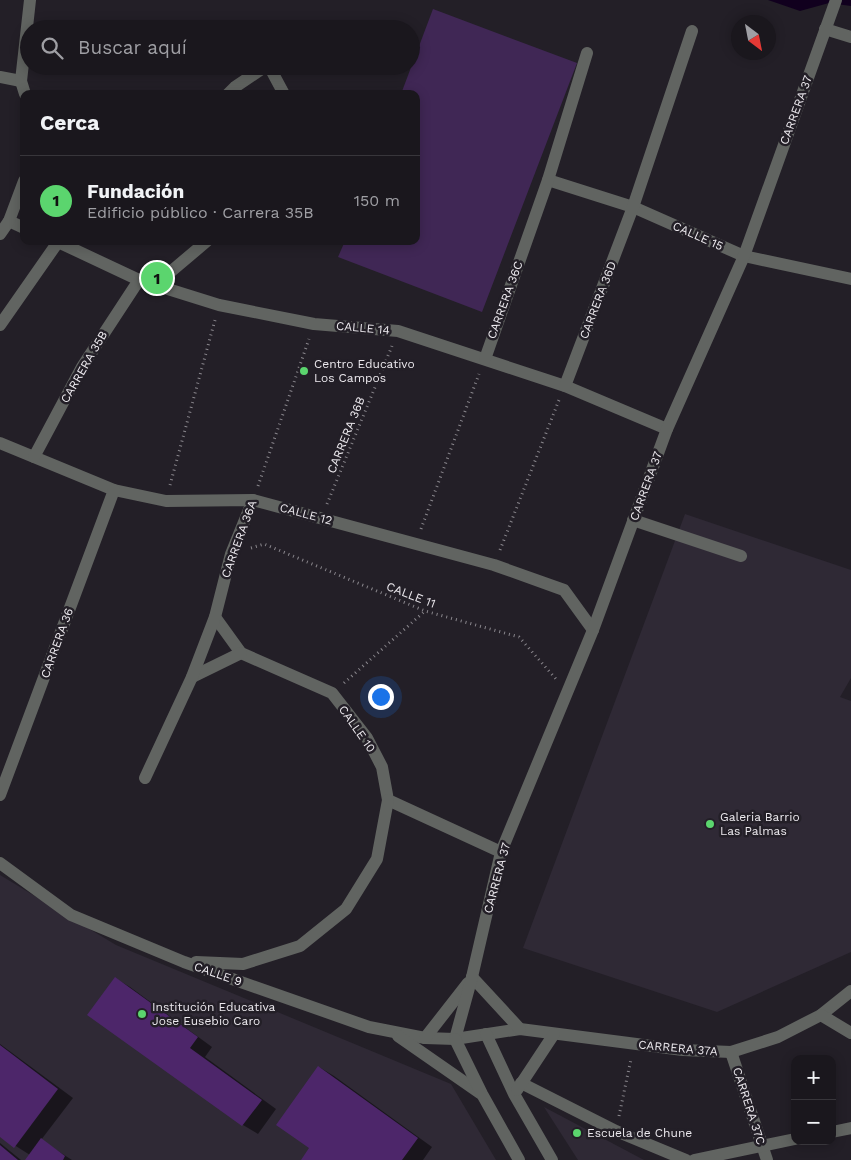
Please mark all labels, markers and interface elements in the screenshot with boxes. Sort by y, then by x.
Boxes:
north arrow [731,15,776,60]
search box [20,20,420,75]
icon: search [38,34,66,62]
text: Buscar aquí [78,36,187,59]
street label: CARRERA 37 [777,73,815,146]
text: Cerca [40,110,99,135]
text: Fundación [87,180,184,203]
text: 1 [53,191,59,210]
text: 150 m [354,191,400,210]
text: Edificio público · Carrera 35B [87,203,314,222]
street label: CALLE 15 [671,219,725,253]
pin: 1 [141,259,173,297]
street label: CARRERA 36C [484,259,526,341]
street label: CARRERA 36D [577,259,619,341]
street label: CALLE 14 [335,319,391,337]
street label: CARRERA 35B [58,328,110,406]
place label: Centro Educativo Los Campos [314,357,415,385]
marker: Centro Educativo Los Campos [298,365,310,377]
street label: CARRERA 36B [324,394,368,475]
street label: CARRERA 37 [627,449,665,522]
street label: CARRERA 36A [218,498,260,580]
street label: CALLE 12 [278,500,334,528]
street label: CALLE 11 [385,579,437,611]
street label: CARRERA 36 [38,606,76,680]
your location [368,684,394,710]
street label: CALLE 10 [336,703,378,755]
place label: Galeria Barrio Las Palmas [720,810,800,838]
marker: Galeria Barrio Las Palmas [704,818,716,830]
street label: CARRERA 37 [481,841,513,915]
street label: CALLE 9 [192,959,244,989]
place label: Institución Educativa Jose Eusebio Caro [152,1000,275,1028]
marker: Institución Educativa Jose Eusebio Caro [136,1008,148,1020]
street label: CARRERA 37A [638,1038,718,1058]
map controls [791,1055,836,1145]
button: + [791,1055,836,1100]
street label: CARRERA 37C [730,1065,768,1147]
button: − [791,1100,836,1145]
place label: Escuela de Chune [587,1126,692,1140]
marker: Escuela de Chune [571,1127,583,1139]

